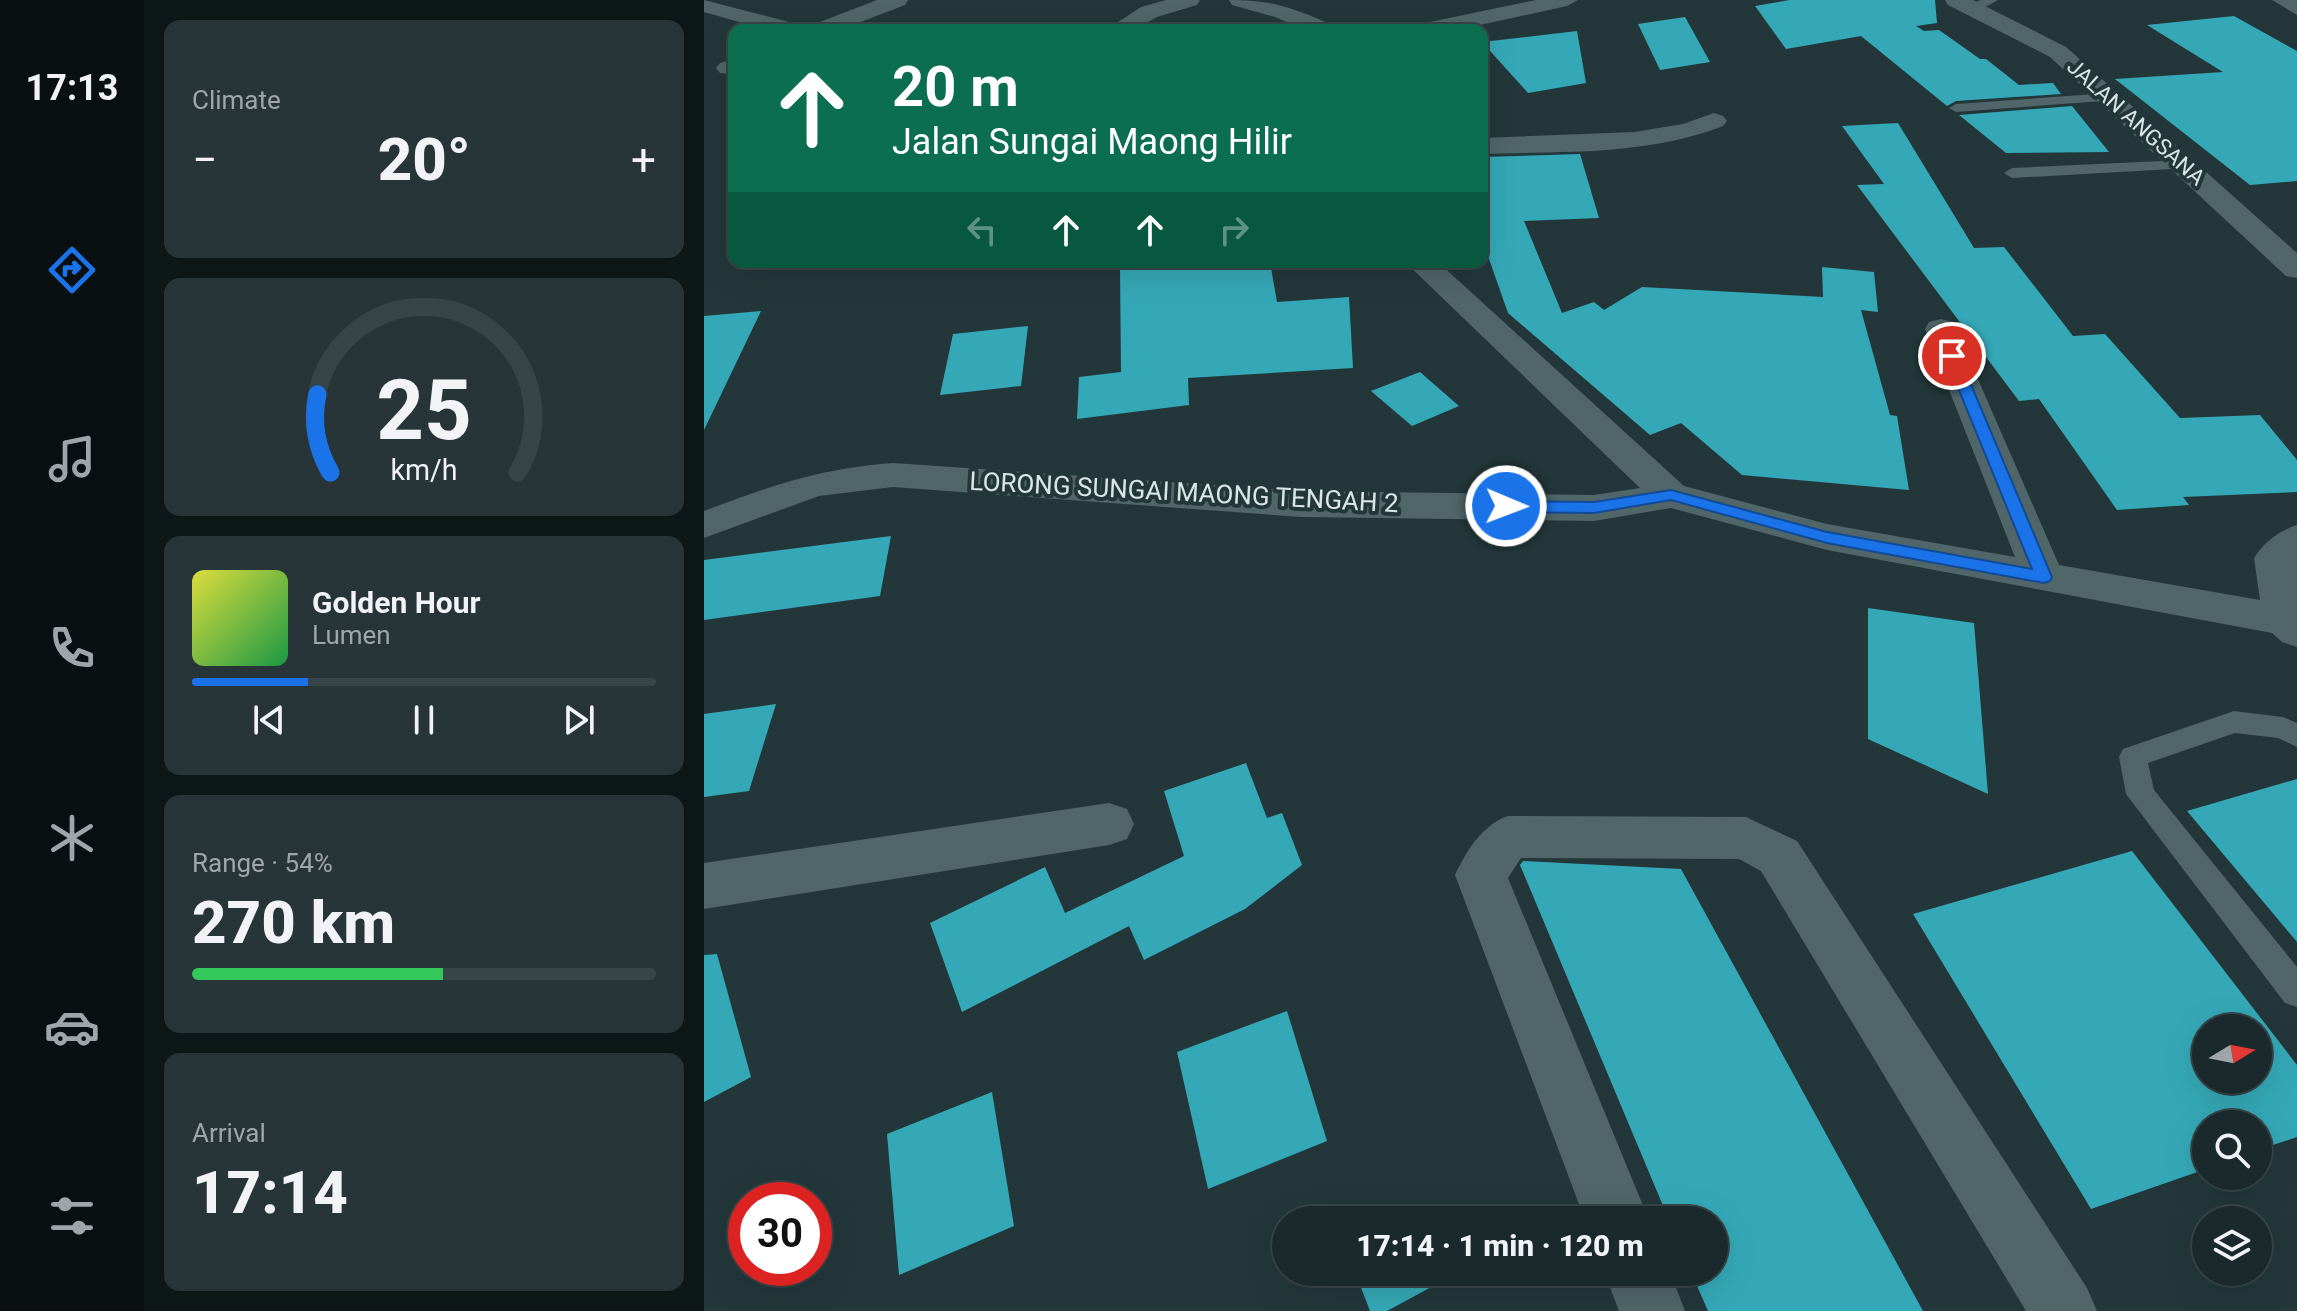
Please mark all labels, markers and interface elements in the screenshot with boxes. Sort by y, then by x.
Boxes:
text: 20 m [892,54,1019,120]
street label: JALAN ANGSANA [2062,54,2210,191]
icon: ahead [760,56,864,160]
text: 17:13 [26,67,118,109]
text: Climate [192,85,281,115]
text: Jalan Sungai Maong Hilir [892,121,1292,163]
text: 20° [378,124,471,195]
text: − [192,134,217,186]
text: + [631,134,656,186]
icon: left [960,208,1004,252]
icon: ahead [1044,208,1088,252]
icon: ahead [1128,208,1172,252]
icon: right [1212,208,1256,252]
icon: directions [44,242,100,298]
pin [1918,322,1986,390]
icon: arrive [1930,334,1974,378]
text: 25 [376,362,472,459]
icon: music [44,431,100,487]
text: km/h [390,453,458,487]
position arrow [1464,464,1548,548]
street label: LORONG SUNGAI MAONG TENGAH 2 [969,466,1399,518]
text: Golden Hour [312,585,481,620]
icon: phone [44,620,100,676]
text: Lumen [312,620,391,650]
icon: previous [247,698,291,742]
icon: pause [402,698,446,742]
icon: next [557,698,601,742]
icon: climate [44,810,100,866]
text: Range · 54% [192,848,333,878]
text: 270 km [192,887,395,958]
icon: car [44,999,100,1055]
north arrow [2192,1014,2272,1094]
map controls [2192,1014,2272,1286]
button: search [2192,1110,2272,1190]
text: Arrival [192,1118,266,1148]
text: 17:14 [192,1157,348,1228]
speed limit sign: 30 [728,1182,832,1286]
icon: filters [44,1188,100,1244]
button: layers [2192,1206,2272,1286]
text: 17:14 · 1 min · 120 m [1356,1228,1644,1263]

